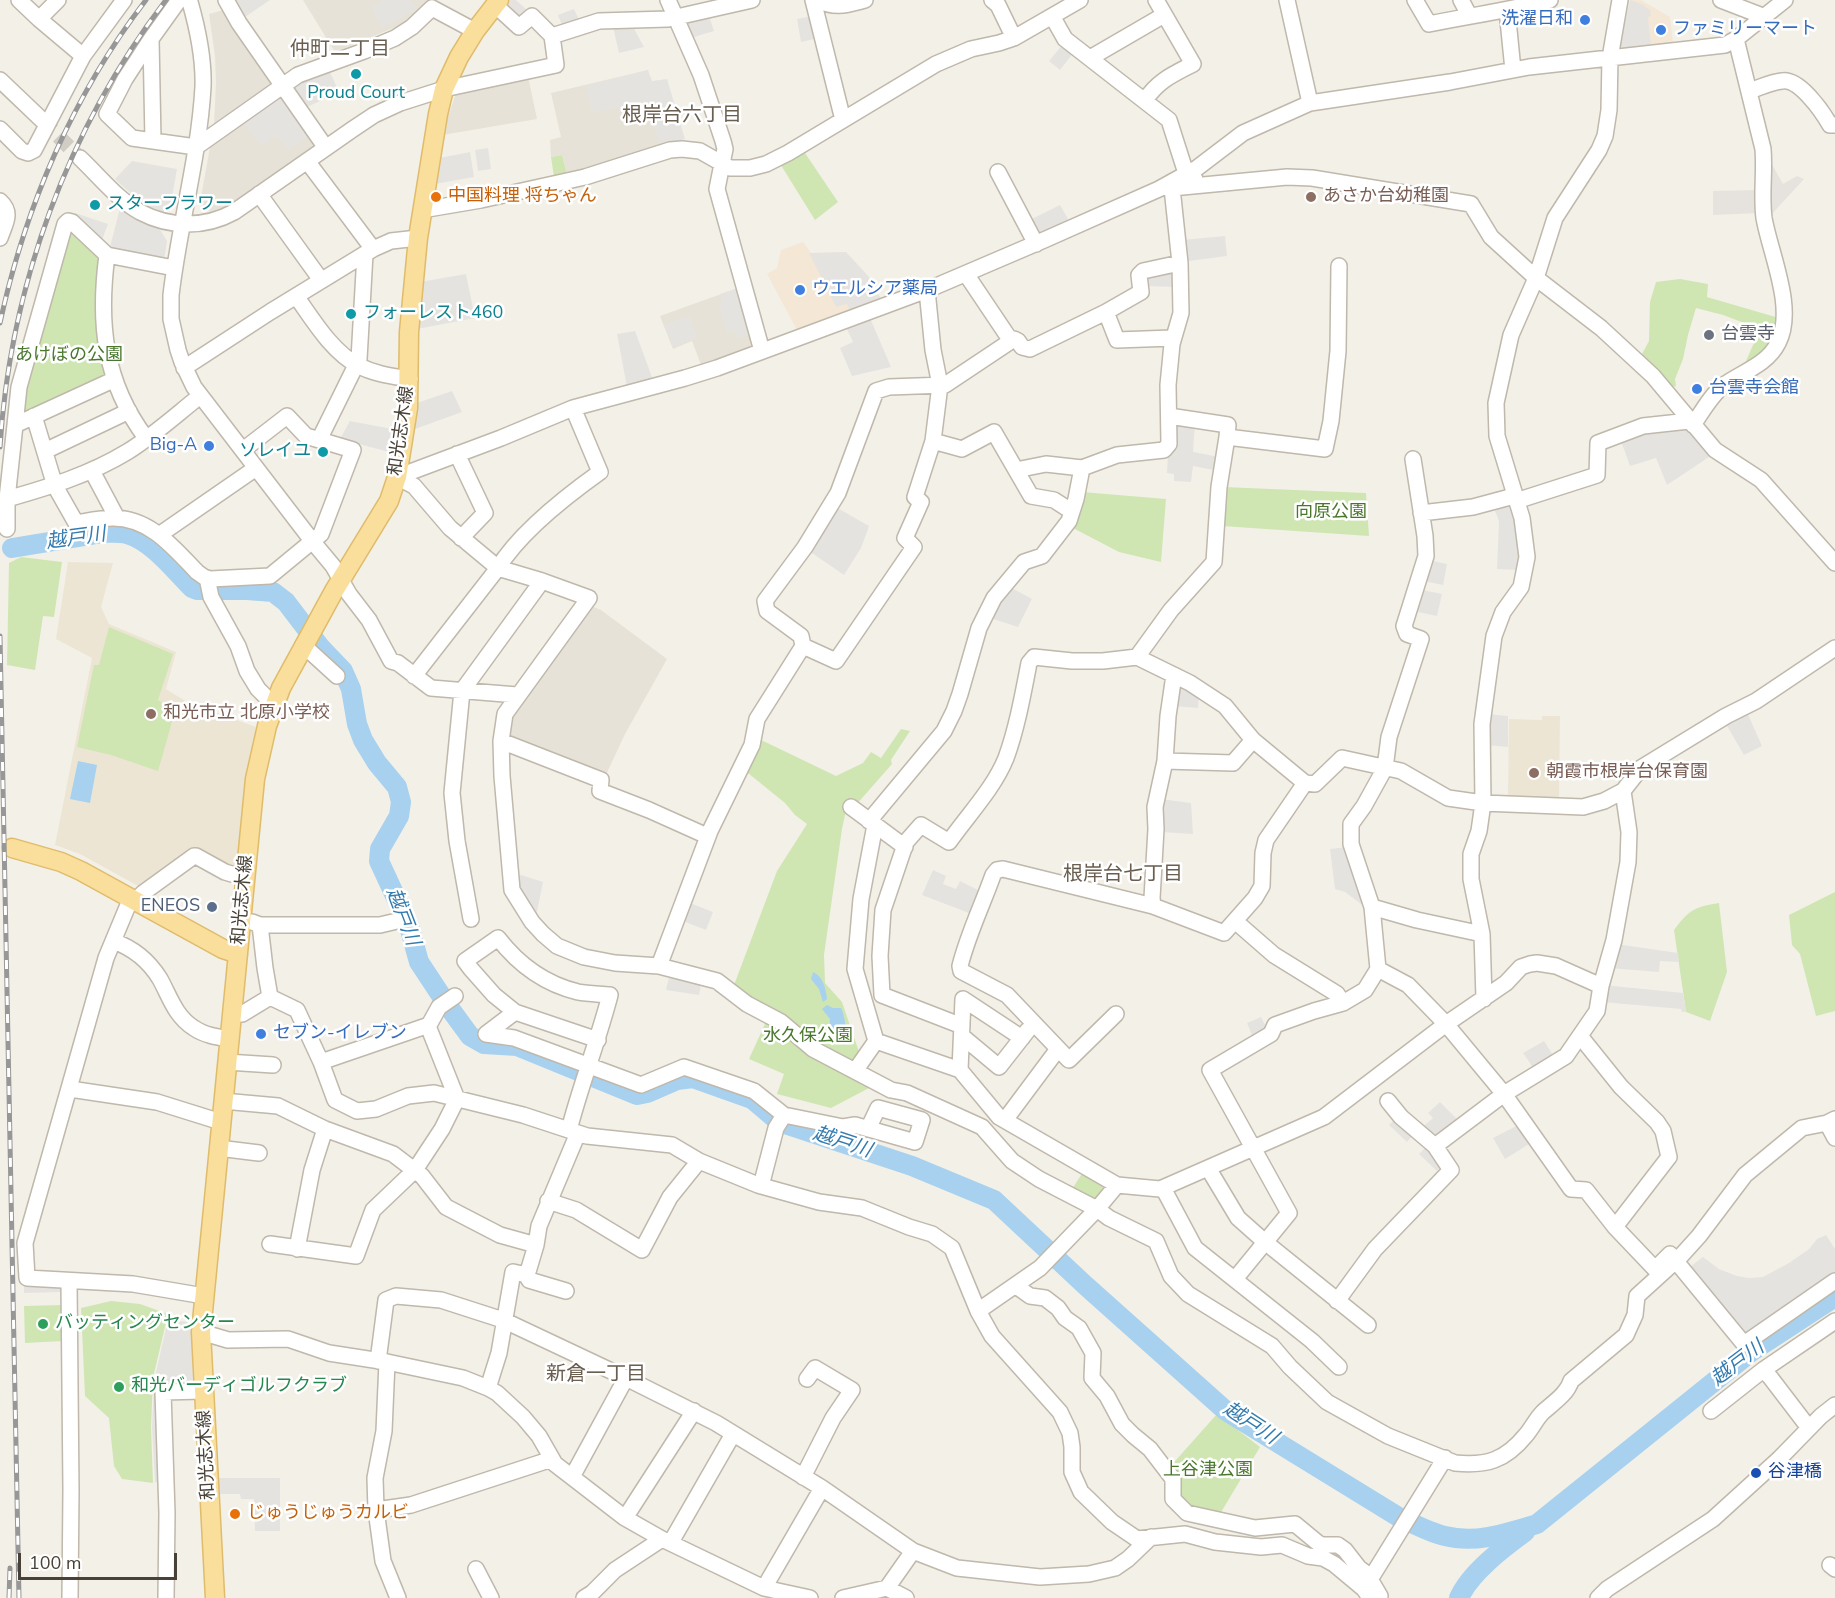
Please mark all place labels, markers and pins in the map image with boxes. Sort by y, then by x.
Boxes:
place label: 洗濯日和 [1501,9,1573,31]
marker: 洗濯日和 [1578,13,1592,27]
place label: ファミリーマート [1673,19,1817,41]
marker: ファミリーマート [1654,23,1668,37]
marker: Proud Court [349,67,363,81]
place label: Proud Court [307,83,405,105]
place label: 中国料理 将ちゃん [448,186,597,208]
place label: あさか台幼稚園 [1323,186,1449,208]
marker: 中国料理 将ちゃん [429,190,443,204]
marker: あさか台幼稚園 [1304,190,1318,204]
place label: スターフラワー [107,194,233,216]
marker: スターフラワー [88,198,102,212]
place label: ウエルシア薬局 [812,279,938,301]
marker: ウエルシア薬局 [793,283,807,297]
place label: フォーレスト460 [363,303,503,325]
marker: フォーレスト460 [344,307,358,321]
place label: 台雲寺 [1721,324,1775,346]
marker: 台雲寺 [1702,328,1716,342]
place label: 台雲寺会館 [1709,378,1799,400]
marker: 台雲寺会館 [1690,382,1704,396]
place label: Big-A [150,435,197,457]
marker: Big-A [202,439,216,453]
place label: ソレイユ [239,441,311,463]
marker: ソレイユ [316,445,330,459]
place label: 和光市立 北原小学校 [163,703,330,725]
marker: 和光市立 北原小学校 [144,707,158,721]
place label: 朝霞市根岸台保育園 [1546,762,1708,784]
marker: 朝霞市根岸台保育園 [1527,766,1541,780]
place label: ENEOS [141,896,200,918]
marker: ENEOS [205,900,219,914]
place label: セブン-イレブン [273,1023,407,1045]
marker: セブン-イレブン [254,1027,268,1041]
place label: バッティングセンター [55,1313,235,1335]
marker: バッティングセンター [36,1317,50,1331]
place label: 和光バーディゴルフクラブ [131,1376,347,1398]
marker: 和光バーディゴルフクラブ [112,1380,126,1394]
place label: 谷津橋 [1768,1462,1822,1484]
marker: 谷津橋 [1749,1466,1763,1480]
place label: じゅうじゅうカルビ [247,1503,409,1525]
marker: じゅうじゅうカルビ [228,1507,242,1521]

